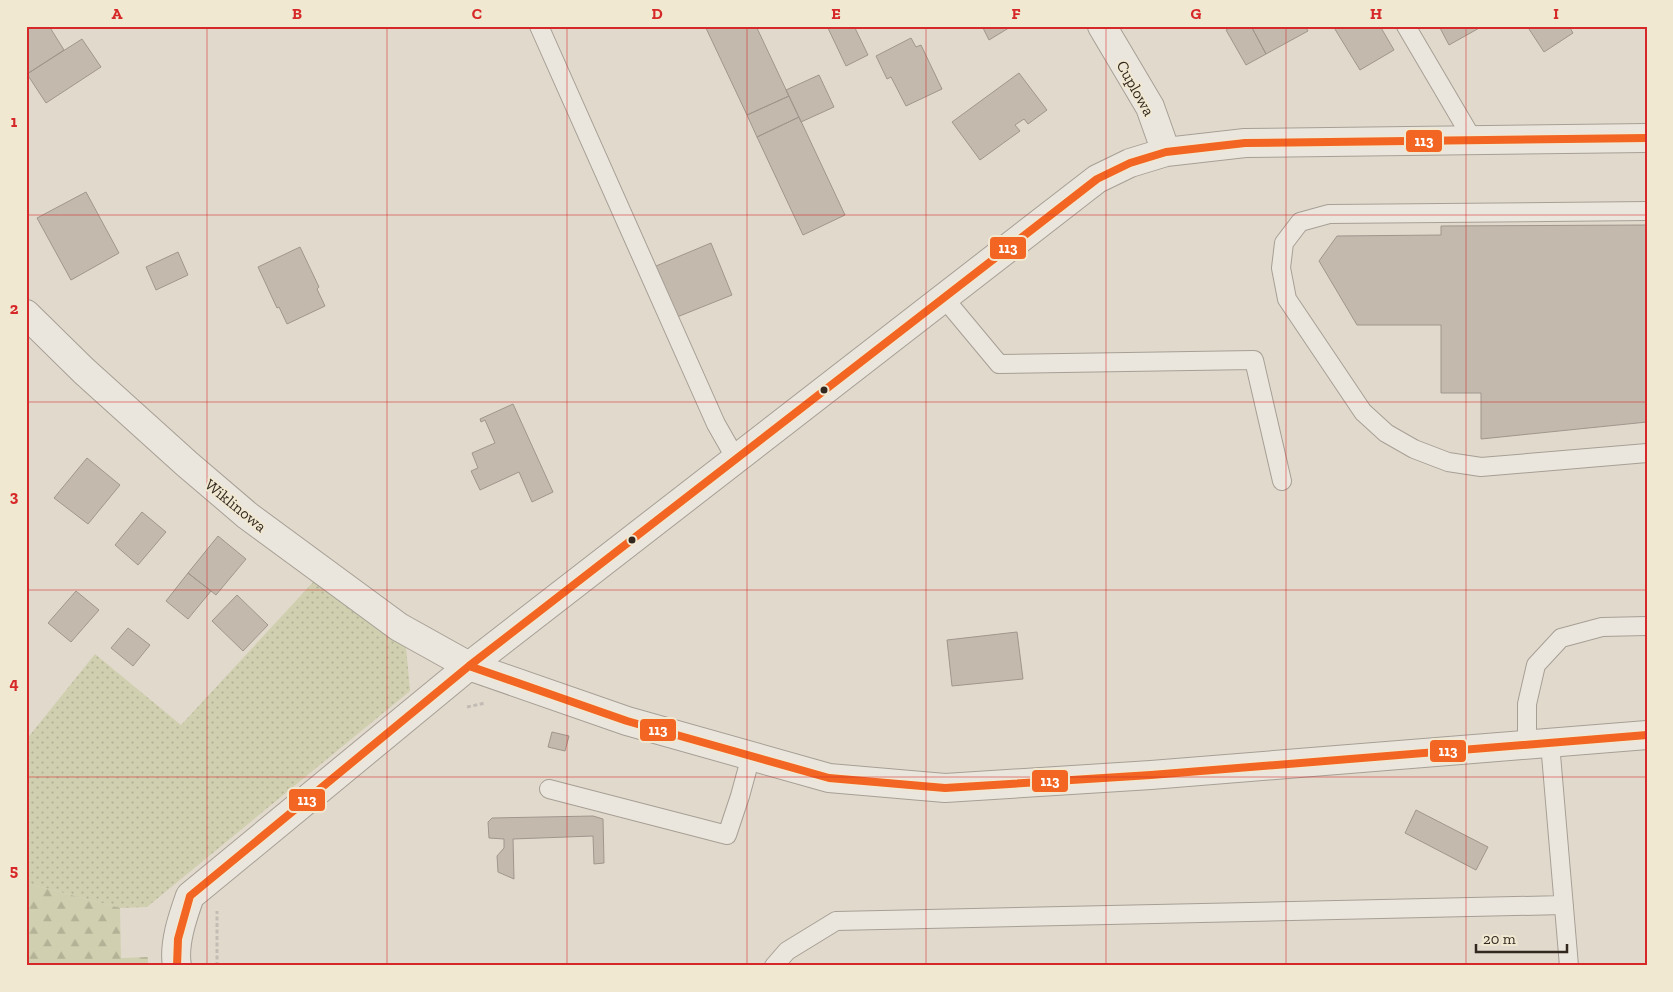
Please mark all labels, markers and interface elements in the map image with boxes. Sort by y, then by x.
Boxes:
text: A [112,4,123,23]
text: B [292,4,302,23]
text: C [472,4,482,23]
text: D [651,4,663,23]
text: E [831,4,841,23]
text: F [1011,4,1021,23]
text: G [1191,4,1202,23]
text: H [1370,4,1382,23]
text: I [1553,4,1559,23]
street label: Cuplowa [1113,57,1159,119]
text: 1 [11,112,18,131]
line badge: 113 [1405,129,1443,153]
text: 113 [1415,133,1434,150]
line badge: 113 [989,236,1027,260]
text: 113 [999,240,1018,257]
text: 2 [10,299,19,318]
unlabelled marker [819,385,829,395]
street label: Wiklinowa [201,475,270,536]
text: 3 [10,487,19,506]
unlabelled marker [627,535,637,545]
text: 4 [9,674,19,693]
line badge: 113 [639,718,677,742]
text: 113 [649,722,668,739]
line badge: 113 [1429,739,1467,763]
text: 113 [1439,743,1458,760]
line badge: 113 [1031,769,1069,793]
text: 113 [1041,773,1060,790]
line badge: 113 [288,788,326,812]
text: 113 [298,792,317,809]
text: 5 [10,861,18,880]
scale bar [1476,922,1567,954]
text: 20 m [1483,930,1516,948]

